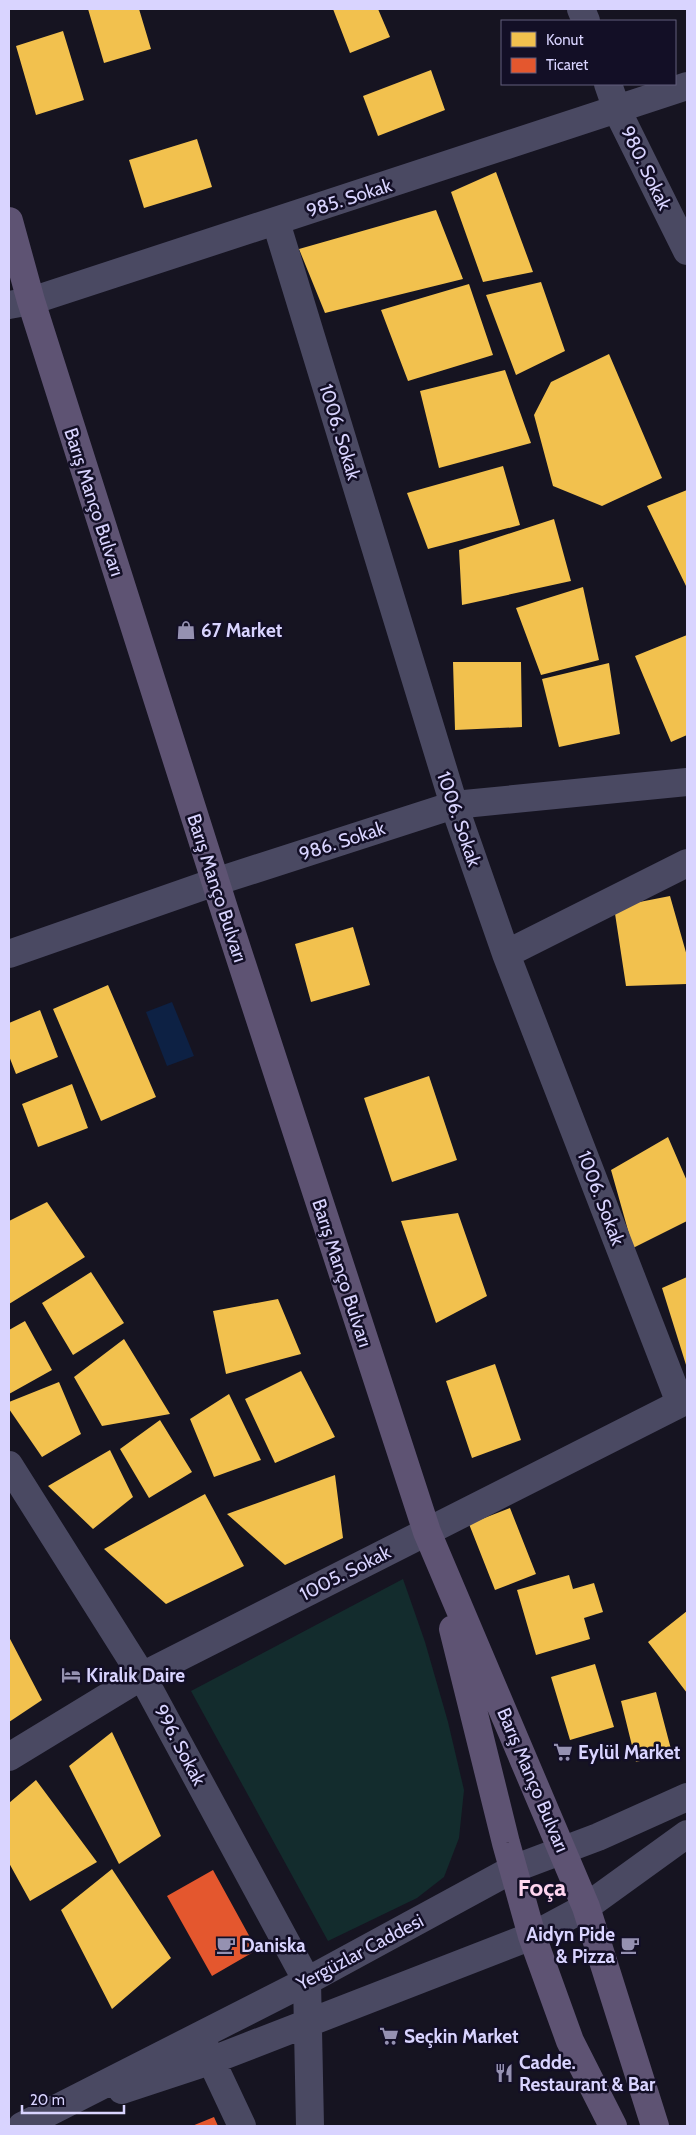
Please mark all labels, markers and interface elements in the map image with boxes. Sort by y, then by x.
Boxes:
legend [501,20,676,85]
text: Konut [546,31,584,49]
text: Ticaret [546,56,588,74]
street label: 980. Sokak [616,122,677,214]
street label: 985. Sokak [303,173,395,223]
street label: 1006. Sokak [314,381,366,483]
street label: Barış Manço Bulvarı [59,425,129,579]
shop icon: 67 Market [175,619,197,641]
place label: 67 Market [201,619,283,642]
street label: 1006. Sokak [432,768,486,870]
street label: Barış Manço Bulvarı [182,811,252,965]
street label: 986. Sokak [296,816,388,866]
street label: 1006. Sokak [572,1148,630,1249]
street label: Barış Manço Bulvarı [307,1196,377,1350]
street label: 1005. Sokak [296,1540,395,1606]
hotel icon: Kiralık Daire [60,1664,82,1686]
place label: Kiralık Daire [86,1664,185,1687]
street label: 996. Sokak [149,1701,211,1790]
street label: Barış Manço Bulvarı [492,1704,574,1856]
supermarket icon: Eylül Market [552,1741,574,1763]
place label: Eylül Market [578,1741,681,1764]
district label: Foça [518,1873,566,1902]
street label: Yergüzlar Caddesi [292,1909,427,1996]
place label: Aidyn Pide & Pizza [526,1923,616,1968]
cafe icon: Daniska [215,1934,237,1956]
place label: Daniska [241,1934,306,1957]
cafe icon: Aidyn Pide & Pizza [619,1934,641,1956]
supermarket icon: Seçkin Market [378,2025,400,2047]
place label: Seçkin Market [404,2025,519,2048]
place label: Cadde. Restaurant & Bar [519,2051,656,2096]
restaurant icon: Cadde. Restaurant & Bar [493,2062,515,2084]
scale bar [22,2082,125,2114]
text: 20 m [30,2091,65,2109]

